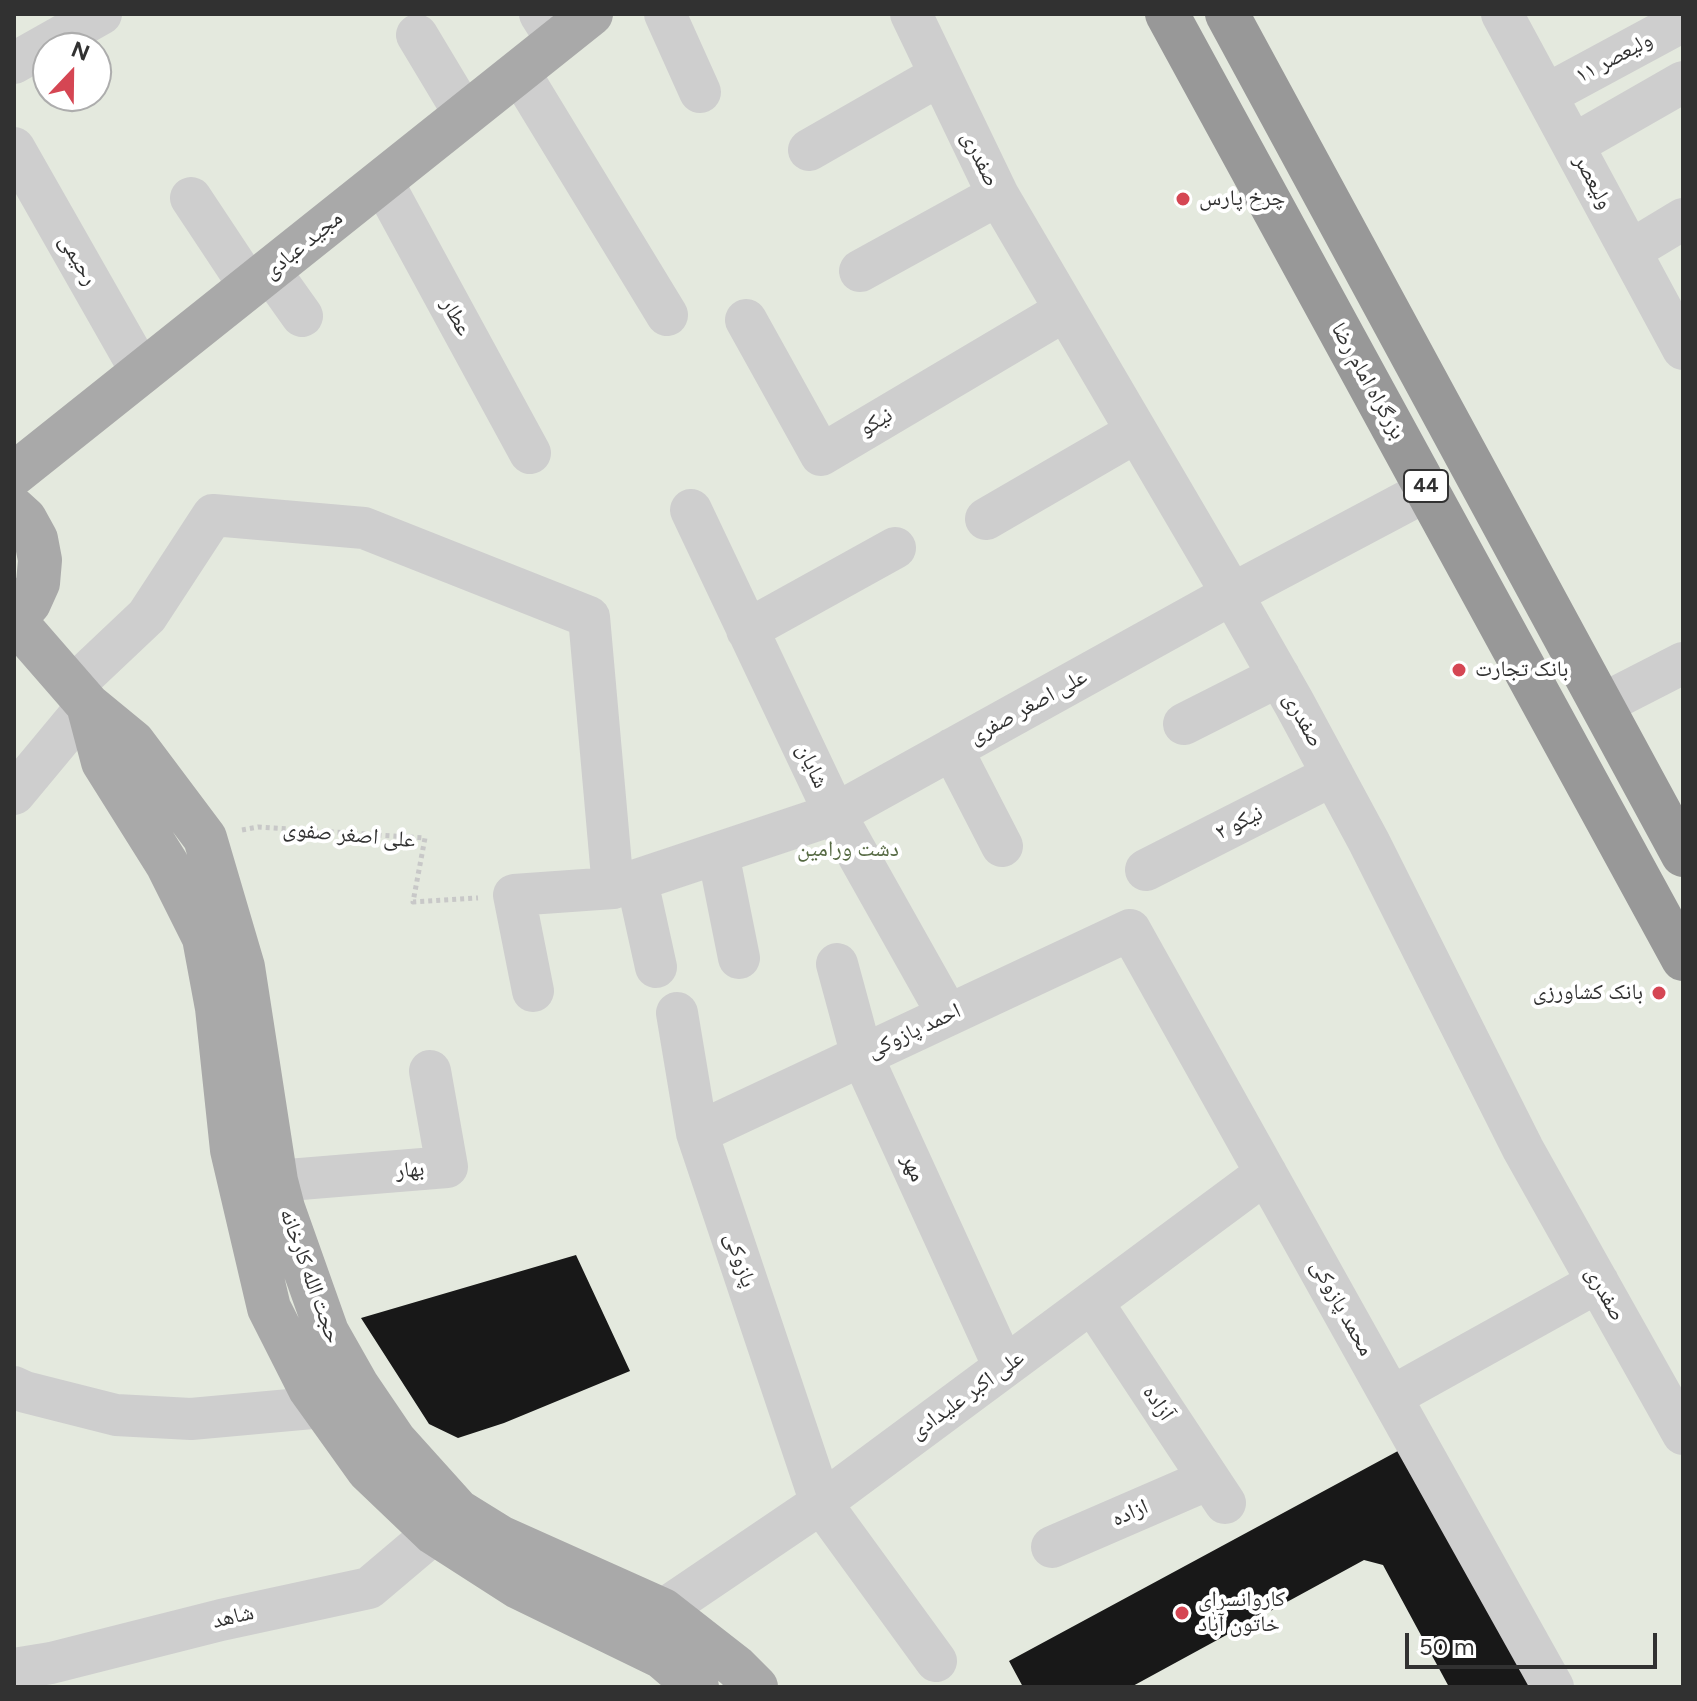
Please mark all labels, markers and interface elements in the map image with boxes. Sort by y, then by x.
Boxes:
street label: ولیعصر ۱۱ [1571,27,1657,89]
north arrow [32,32,112,112]
text: N [67,35,93,67]
street label: صفدری [955,127,1005,191]
street label: ولیعصر [1568,150,1618,214]
place label: چرخ پارس [1199,186,1285,212]
marker: چرخ پارس [1174,190,1192,208]
street label: مجید عبادی [258,205,348,285]
street label: رحیمی [53,230,103,290]
street label: عطار [435,294,477,340]
street label: بزرگراه امام رضا [1325,318,1411,444]
street label: نیکو [854,402,898,442]
road number: 44 [1404,470,1448,502]
place label: بانک تجارت [1475,657,1568,683]
marker: بانک تجارت [1450,661,1468,679]
street label: علی اصغر صفری [964,664,1092,750]
street label: صفدری [1277,688,1329,752]
street label: شایان [790,740,834,792]
street label: نیکو ۲ [1211,800,1267,846]
street label: علی اصغر صفوی [282,816,416,854]
park label: دشت ورامین [797,837,899,863]
place label: بانک کشاورزی [1533,980,1643,1006]
marker: بانک کشاورزی [1650,984,1668,1002]
street label: احمد پازوکی [863,998,965,1064]
street label: مهر [895,1150,931,1186]
street label: بهار [395,1156,425,1184]
street label: حجت الله کارخانه [273,1205,347,1347]
street label: پازوکی [718,1229,762,1291]
street label: محمد پازوکی [1305,1255,1379,1361]
street label: صفدری [1579,1262,1631,1326]
street label: علی اکبر علیدادی [905,1345,1029,1445]
street label: آزاده [1137,1380,1179,1426]
street label: ازاده [1108,1494,1152,1532]
place label: کاروانسرای خاتون آباد [1198,1587,1285,1638]
street label: شاهد [210,1599,256,1635]
marker: کاروانسرای خاتون آباد [1173,1604,1191,1622]
scale bar [1409,1617,1661,1667]
text: 50 m [1419,1632,1475,1661]

